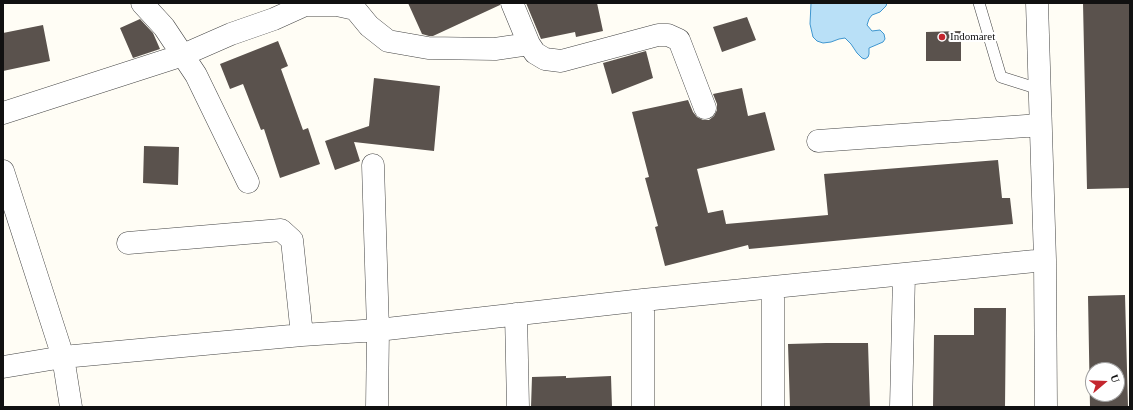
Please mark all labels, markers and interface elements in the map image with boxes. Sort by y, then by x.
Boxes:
place label: Indomaret [950,30,995,44]
marker: Indomaret [937,32,947,42]
north arrow [1085,362,1125,402]
text: U [1108,373,1122,384]

